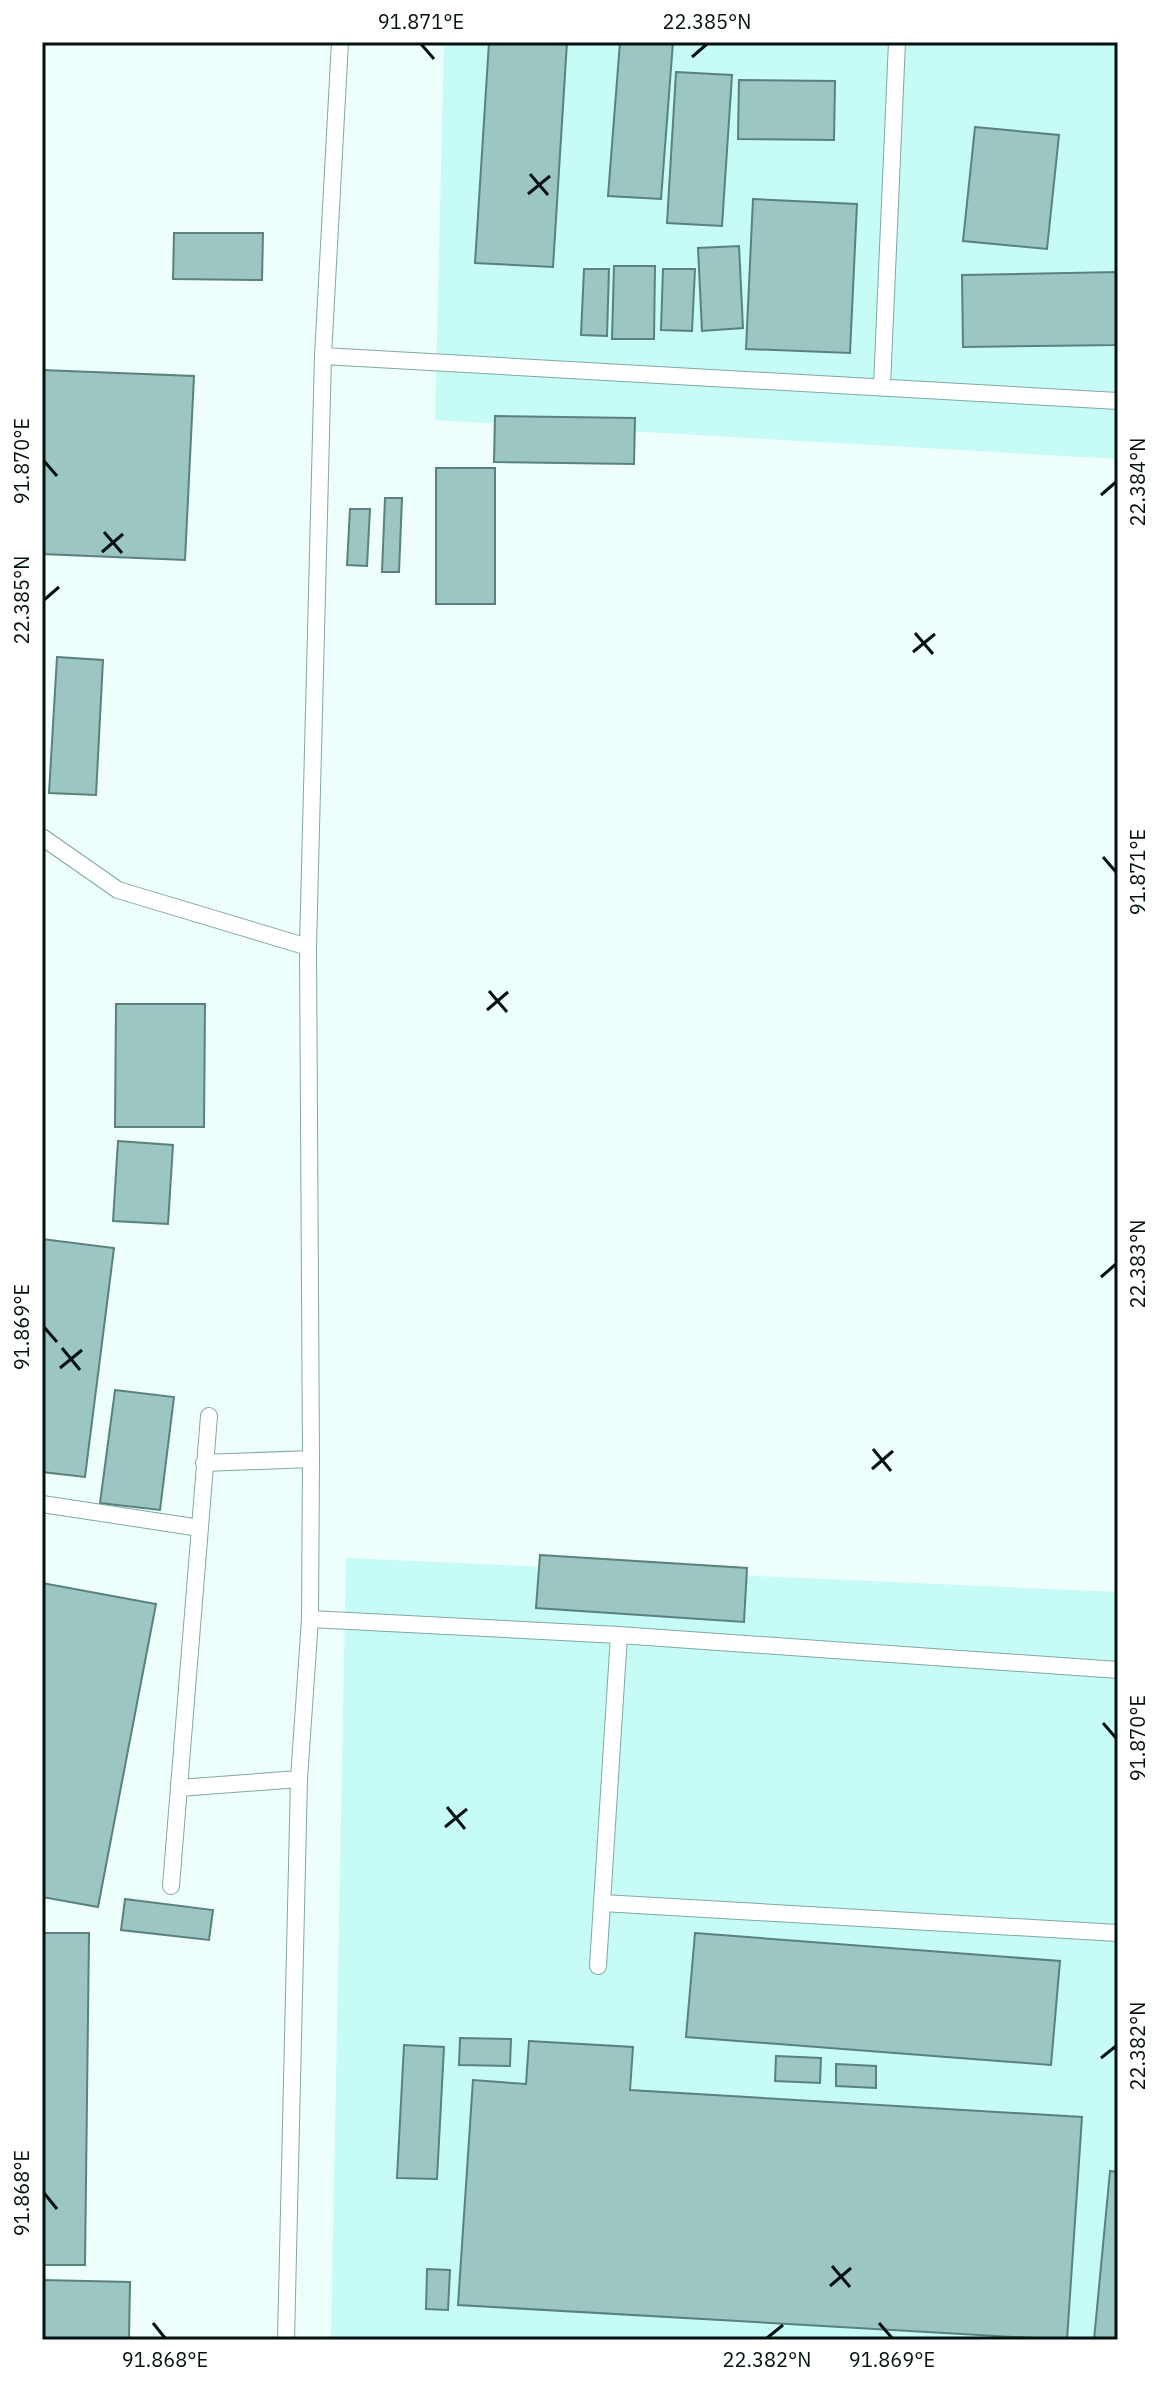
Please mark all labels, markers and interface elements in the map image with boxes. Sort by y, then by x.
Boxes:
text: 91.871°E [378,8,464,35]
text: 22.385°N [663,8,751,35]
text: 91.870°E [8,418,35,504]
text: 22.384°N [1124,438,1151,526]
text: 22.385°N [8,556,35,644]
text: 91.871°E [1124,829,1151,915]
text: 22.383°N [1124,1220,1151,1308]
text: 91.869°E [8,1284,35,1370]
text: 91.870°E [1124,1695,1151,1781]
text: 22.382°N [1124,2002,1151,2090]
text: 91.868°E [8,2150,35,2236]
text: 91.868°E [122,2346,208,2373]
text: 22.382°N [723,2346,811,2373]
text: 91.869°E [849,2346,935,2373]

